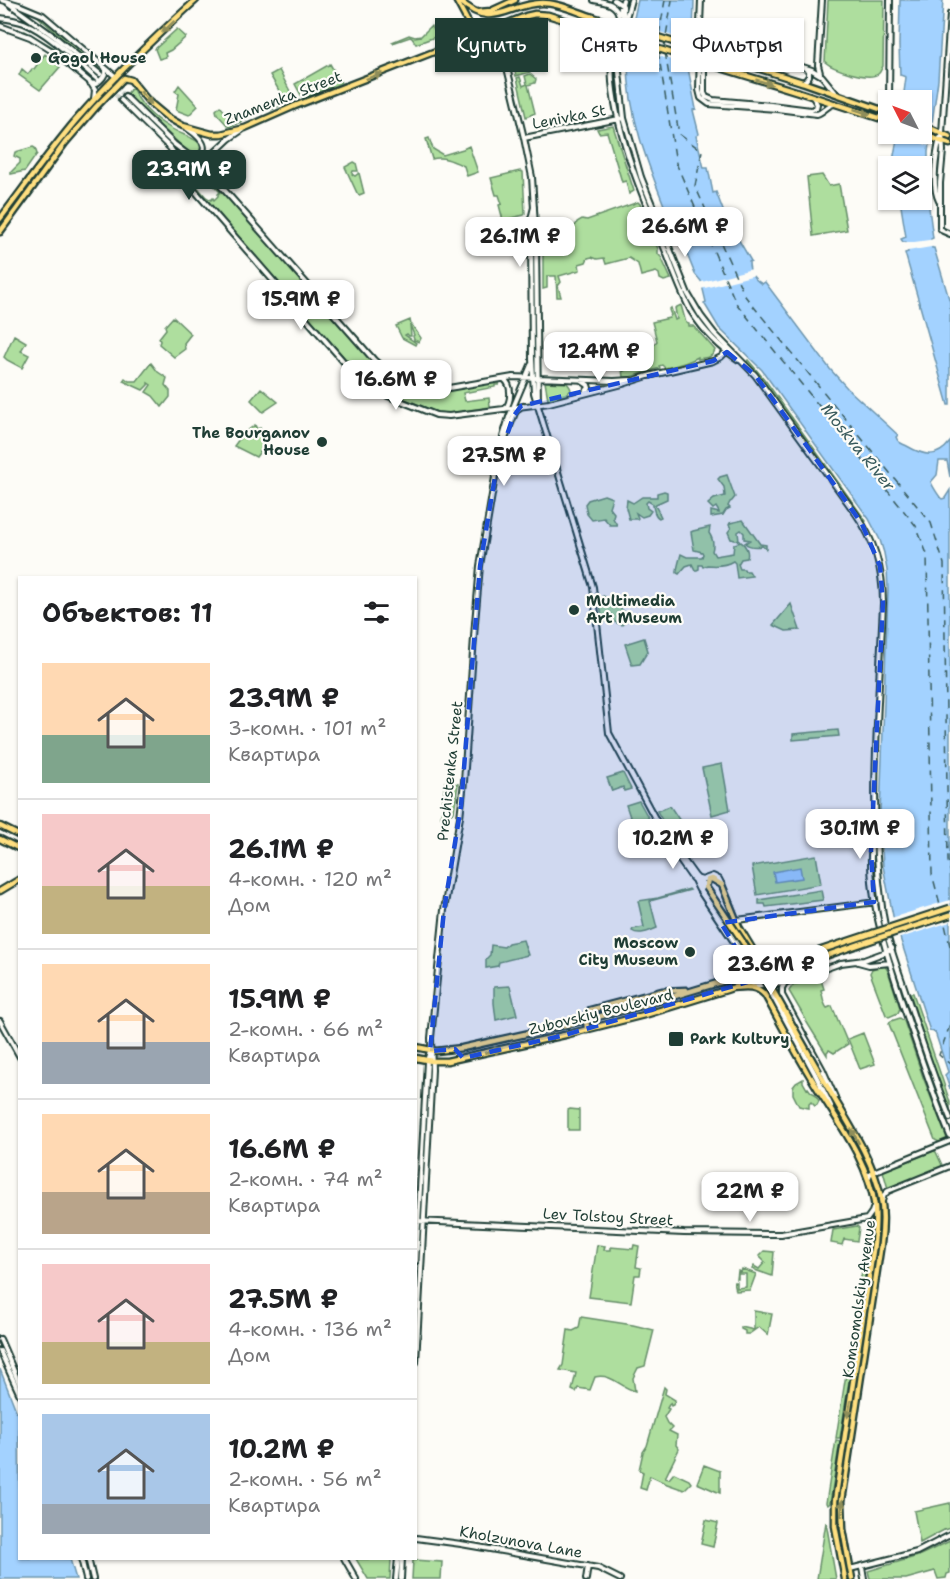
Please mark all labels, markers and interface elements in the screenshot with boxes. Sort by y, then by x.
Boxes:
chip: Купить [435,18,548,72]
chip: Снять [560,18,659,72]
chip: Фильтры [671,18,804,72]
one-way arrow [160,20,175,34]
place label: Gogol House [48,48,147,68]
marker: Gogol House [29,51,43,65]
street label: Znamenka Street [221,66,345,130]
one-way arrow [365,70,383,80]
one-way arrow [755,78,773,87]
one-way arrow [139,90,153,105]
north arrow [878,90,932,144]
map controls [878,90,932,210]
street label: Lenivka St [530,100,608,134]
one-way arrow [853,108,871,117]
pin: 23.9M ₽ [134,150,244,201]
text: 23.9M ₽ [146,156,232,182]
button: layers [878,156,932,210]
pin: 26.6M ₽ [630,207,740,258]
text: 26.6M ₽ [641,213,729,239]
pin: 26.1M ₽ [465,217,575,268]
text: 26.1M ₽ [479,223,561,249]
pin: 15.9M ₽ [246,280,356,331]
text: 15.9M ₽ [261,286,341,312]
pin: 12.4M ₽ [544,332,654,383]
text: 12.4M ₽ [558,338,640,364]
pin: 16.6M ₽ [341,360,451,411]
text: 16.6M ₽ [355,366,437,392]
water label: Moskva River [816,399,900,495]
place label: The Bourganov House [192,423,310,460]
marker: The Bourganov House [315,435,329,449]
pin: 27.5M ₽ [449,436,559,487]
text: 27.5M ₽ [461,442,547,468]
place label: Multimedia Art Museum [586,591,682,628]
text: Объектов: 11 [42,595,213,630]
icon: filters [360,596,393,629]
marker: Multimedia Art Museum [567,603,581,617]
text: 23.9M ₽ [228,680,340,715]
icon: home [90,687,162,759]
street label: Prechistenka Street [433,700,467,842]
text: 3-комн. · 101 m² [228,715,386,741]
text: Квартира [228,741,320,767]
pin: 30.1M ₽ [805,809,915,860]
text: 30.1M ₽ [819,815,901,841]
pin: 10.2M ₽ [618,819,728,870]
text: 10.2M ₽ [632,825,714,851]
text: 26.1M ₽ [228,831,334,866]
icon: home [90,838,162,910]
text: 4-комн. · 120 m² [228,866,392,892]
text: Дом [228,892,270,918]
place label: Moscow City Museum [578,933,678,970]
marker: Moscow City Museum [683,945,697,959]
pin: 23.6M ₽ [716,945,826,996]
text: 23.6M ₽ [727,951,815,977]
text: 15.9M ₽ [228,981,331,1016]
street label: Zubovskiy Boulevard [527,984,676,1040]
icon: home [90,988,162,1060]
text: 2-комн. · 66 m² [228,1016,383,1042]
place label: Park Kultury [690,1029,789,1049]
marker: Park Kultury [667,1030,685,1048]
text: Квартира [228,1042,320,1068]
one-way arrow [484,1046,502,1056]
one-way arrow [850,1127,860,1144]
text: 16.6M ₽ [228,1131,336,1166]
icon: home [90,1138,162,1210]
text: 2-комн. · 74 m² [228,1166,383,1192]
pin: 22M ₽ [708,1172,792,1223]
text: 22M ₽ [715,1178,785,1204]
text: Квартира [228,1192,320,1218]
street label: Lev Tolstoy Street [542,1204,674,1230]
street label: Komsomolskiy Avenue [838,1218,880,1380]
text: 27.5M ₽ [228,1281,339,1316]
icon: home [90,1288,162,1360]
text: 4-комн. · 136 m² [228,1316,392,1342]
text: Дом [228,1342,270,1368]
one-way arrow [844,1400,853,1419]
text: 10.2M ₽ [228,1431,335,1466]
icon: home [90,1438,162,1510]
text: 2-комн. · 56 m² [228,1466,382,1492]
text: Квартира [228,1492,320,1518]
one-way arrow [838,1498,847,1517]
street label: Kholzunova Lane [458,1521,584,1563]

